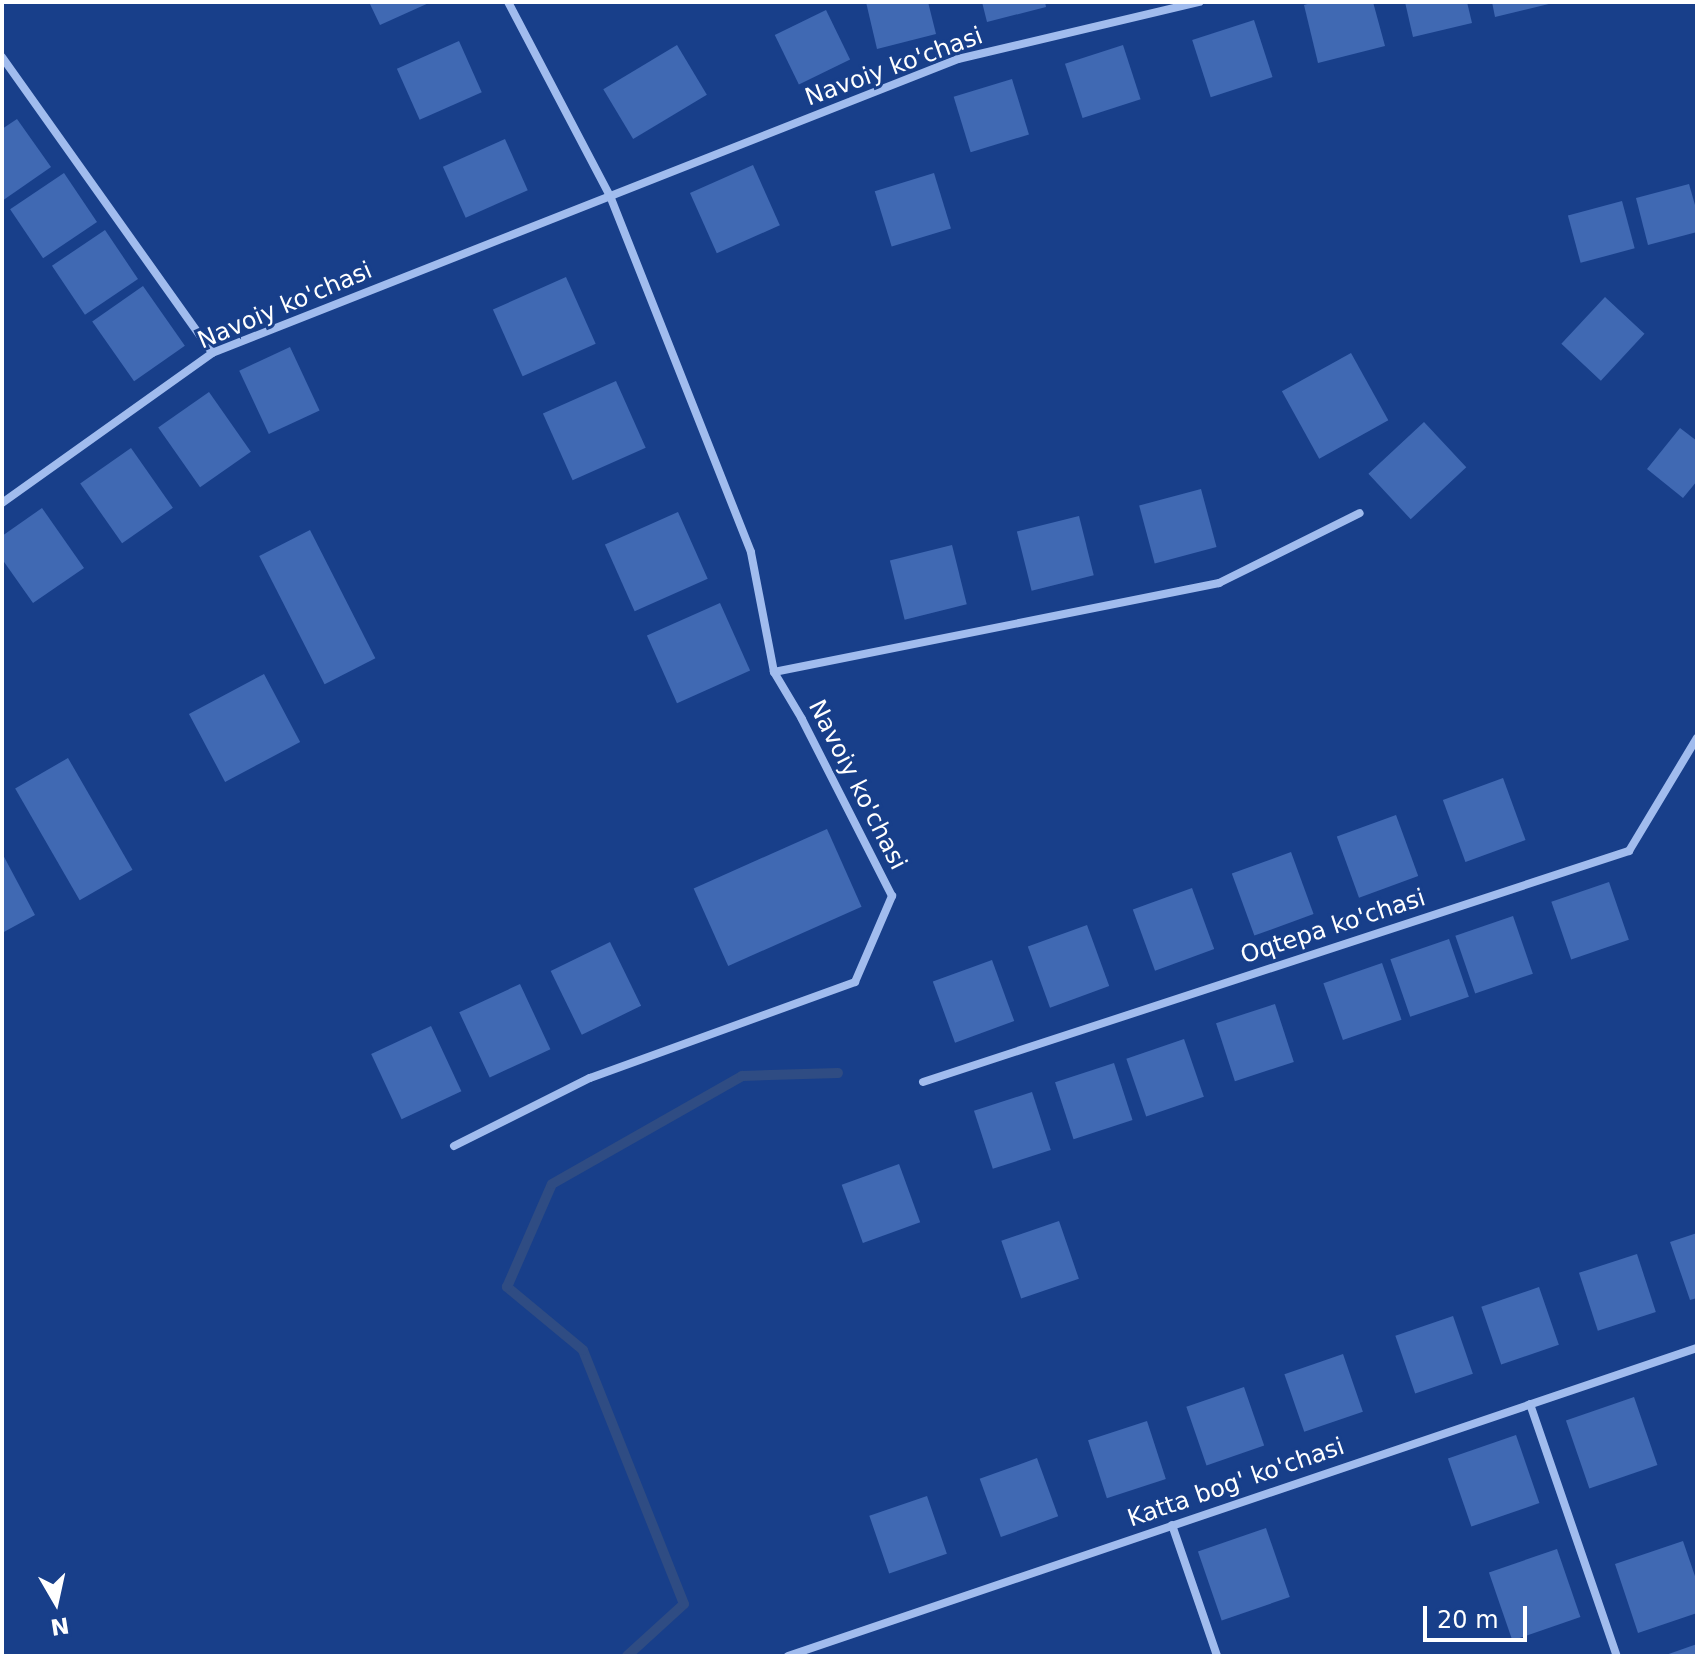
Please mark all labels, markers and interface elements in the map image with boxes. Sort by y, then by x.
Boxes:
street label: Navoiy ko'chasi [801,22,987,112]
street label: Navoiy ko'chasi [193,256,377,356]
street label: Navoiy ko'chasi [802,695,912,875]
street label: Oqtepa ko'chasi [1237,884,1429,970]
street label: Katta bog' ko'chasi [1124,1432,1348,1534]
north arrow [16,1562,96,1642]
scale bar [1427,1590,1531,1640]
text: 20 m [1437,1606,1499,1634]
text: N [49,1612,71,1640]

